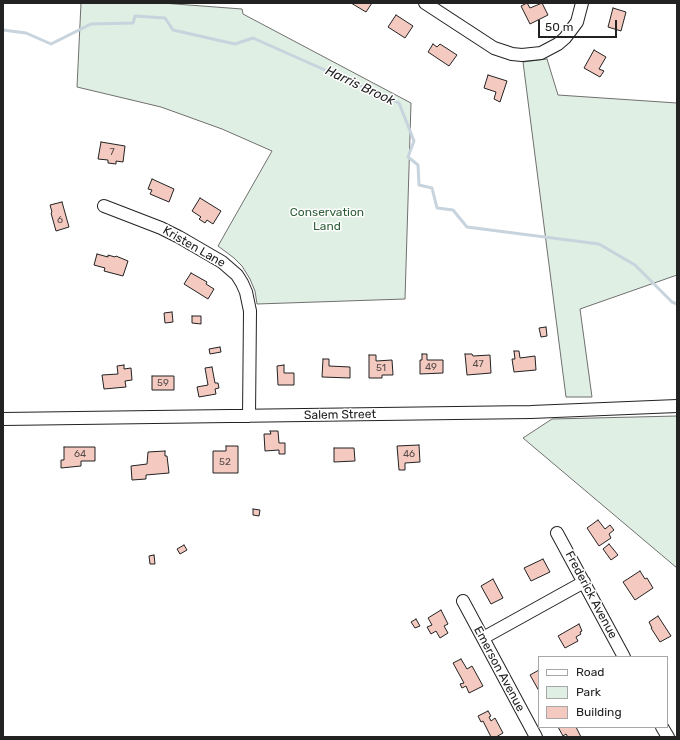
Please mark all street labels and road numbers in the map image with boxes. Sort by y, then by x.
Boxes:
street label: Kristen Lane [160,223,228,271]
street label: Salem Street [304,407,376,423]
street label: Frederick Avenue [562,549,620,641]
street label: Emerson Avenue [470,624,528,714]

